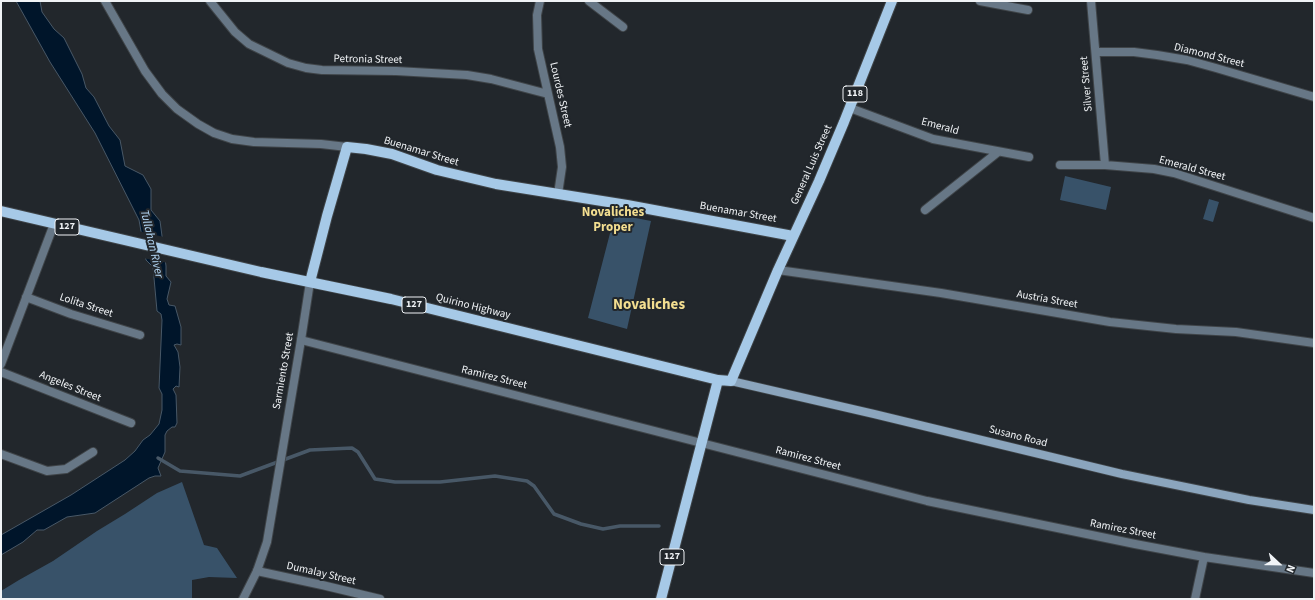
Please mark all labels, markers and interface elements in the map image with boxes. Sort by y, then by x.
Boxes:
street label: Diamond Street [1172,41,1246,71]
street label: Petronia Street [334,53,402,67]
street label: Silver Street [1078,56,1096,112]
street label: Lourdes Street [546,61,574,129]
road number: 118 [843,86,867,102]
street label: Emerald [920,116,960,138]
street label: General Luis Street [788,123,836,207]
street label: Buenamar Street [382,134,460,170]
street label: Emerald Street [1157,154,1227,184]
street label: Buenamar Street [699,200,777,226]
district label: Novaliches Proper [582,205,644,236]
water label: Tullahan River [136,208,166,280]
road number: 127 [55,219,79,235]
street label: Austria Street [1015,288,1079,312]
street label: Lolita Street [58,291,114,321]
street label: Quirino Highway [434,291,512,323]
road number: 127 [402,297,426,313]
district label: Novaliches [613,297,685,315]
street label: Sarmiento Street [271,332,297,410]
street label: Ramirez Street [460,363,528,393]
street label: Angeles Street [37,369,103,405]
street label: Susano Road [987,423,1049,451]
street label: Ramirez Street [774,444,842,474]
street label: Ramirez Street [1089,517,1157,543]
north arrow [1259,544,1299,584]
road number: 127 [660,549,684,565]
street label: Dumalay Street [285,560,357,588]
text: N [1282,562,1299,575]

